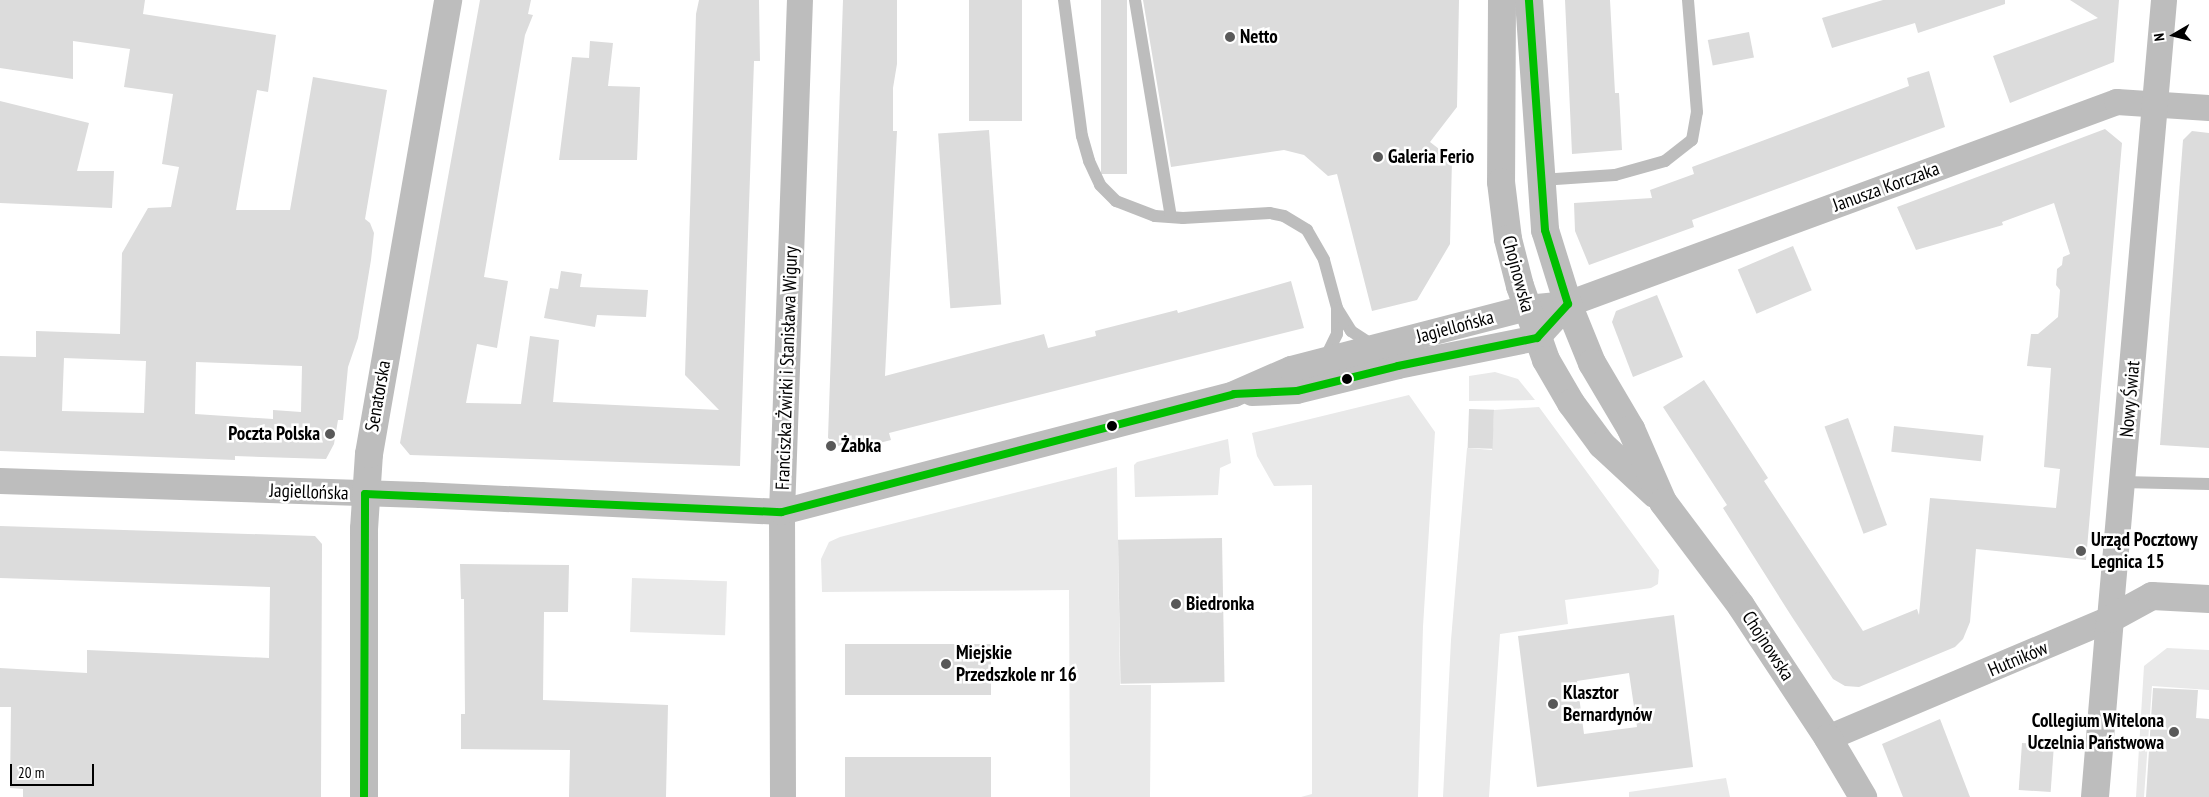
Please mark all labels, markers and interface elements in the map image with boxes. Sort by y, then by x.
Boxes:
north arrow [2149,10,2199,60]
place label: Netto [1240,26,1278,48]
marker: Netto [1224,31,1236,43]
text: N [2150,32,2169,42]
place label: Galeria Ferio [1388,146,1474,168]
marker: Galeria Ferio [1372,151,1384,163]
street label: Janusza Korczaka [1830,157,1942,217]
street label: Chojnowska [1497,233,1539,315]
street label: Franciszka Żwirki i Stanisława Wigury [771,245,803,491]
street label: Jagiellońska [1414,306,1496,348]
street label: Senatorska [361,359,395,433]
street label: Nowy Świat [2115,360,2145,438]
unlabelled marker [1342,374,1352,384]
unlabelled marker [1107,421,1117,431]
place label: Poczta Polska [228,423,320,445]
marker: Poczta Polska [324,428,336,440]
place label: Żabka [841,435,881,457]
marker: Żabka [825,440,837,452]
street label: Jagiellońska [269,479,349,505]
place label: Urząd Pocztowy Legnica 15 [2091,529,2198,573]
marker: Urząd Pocztowy Legnica 15 [2075,545,2087,557]
place label: Biedronka [1186,593,1254,615]
marker: Biedronka [1170,598,1182,610]
street label: Chojnowska [1737,607,1799,685]
street label: Hutników [1985,636,2051,682]
place label: Miejskie Przedszkole nr 16 [956,642,1077,686]
marker: Miejskie Przedszkole nr 16 [940,658,952,670]
place label: Klasztor Bernardynów [1563,682,1652,726]
marker: Klasztor Bernardynów [1547,698,1559,710]
place label: Collegium Witelona Uczelnia Państwowa [2028,710,2164,754]
marker: Collegium Witelona Uczelnia Państwowa [2168,726,2180,738]
scale bar [12,754,96,786]
text: 20 m [18,763,44,782]

